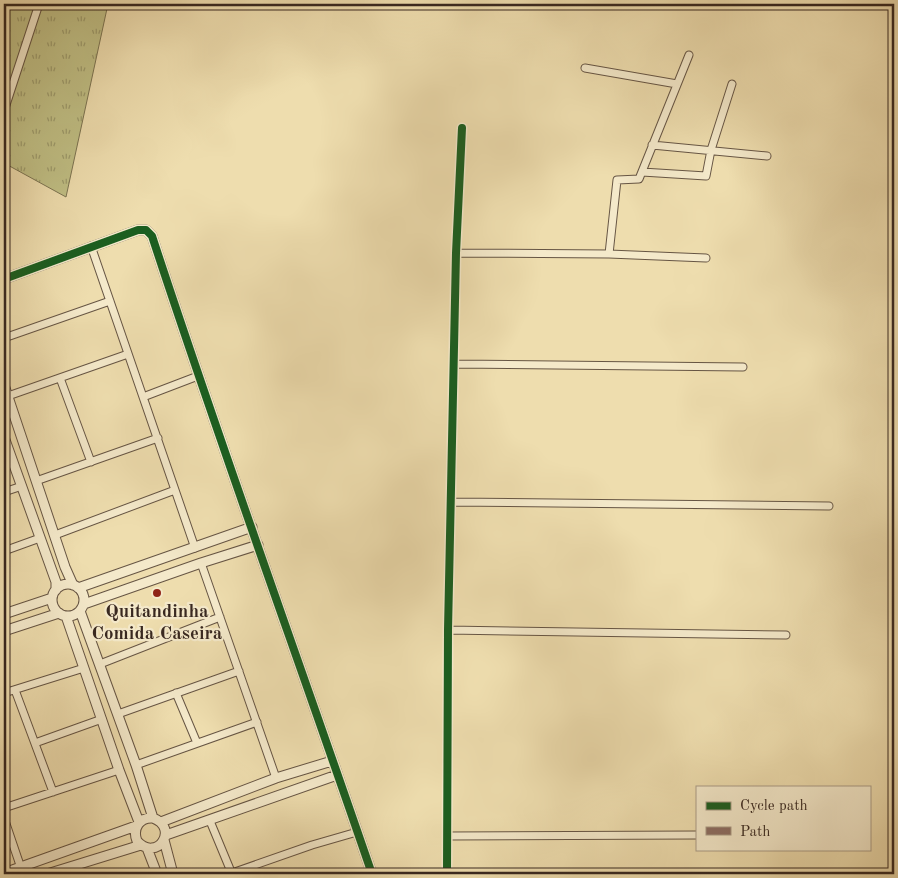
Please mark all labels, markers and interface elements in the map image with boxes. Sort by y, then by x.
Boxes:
marker: Quitandinha Comida Caseira [151,587,163,599]
place label: Quitandinha Comida Caseira [92,603,223,644]
legend [696,786,870,850]
text: Cycle path [740,799,808,814]
text: Path [740,825,770,840]

